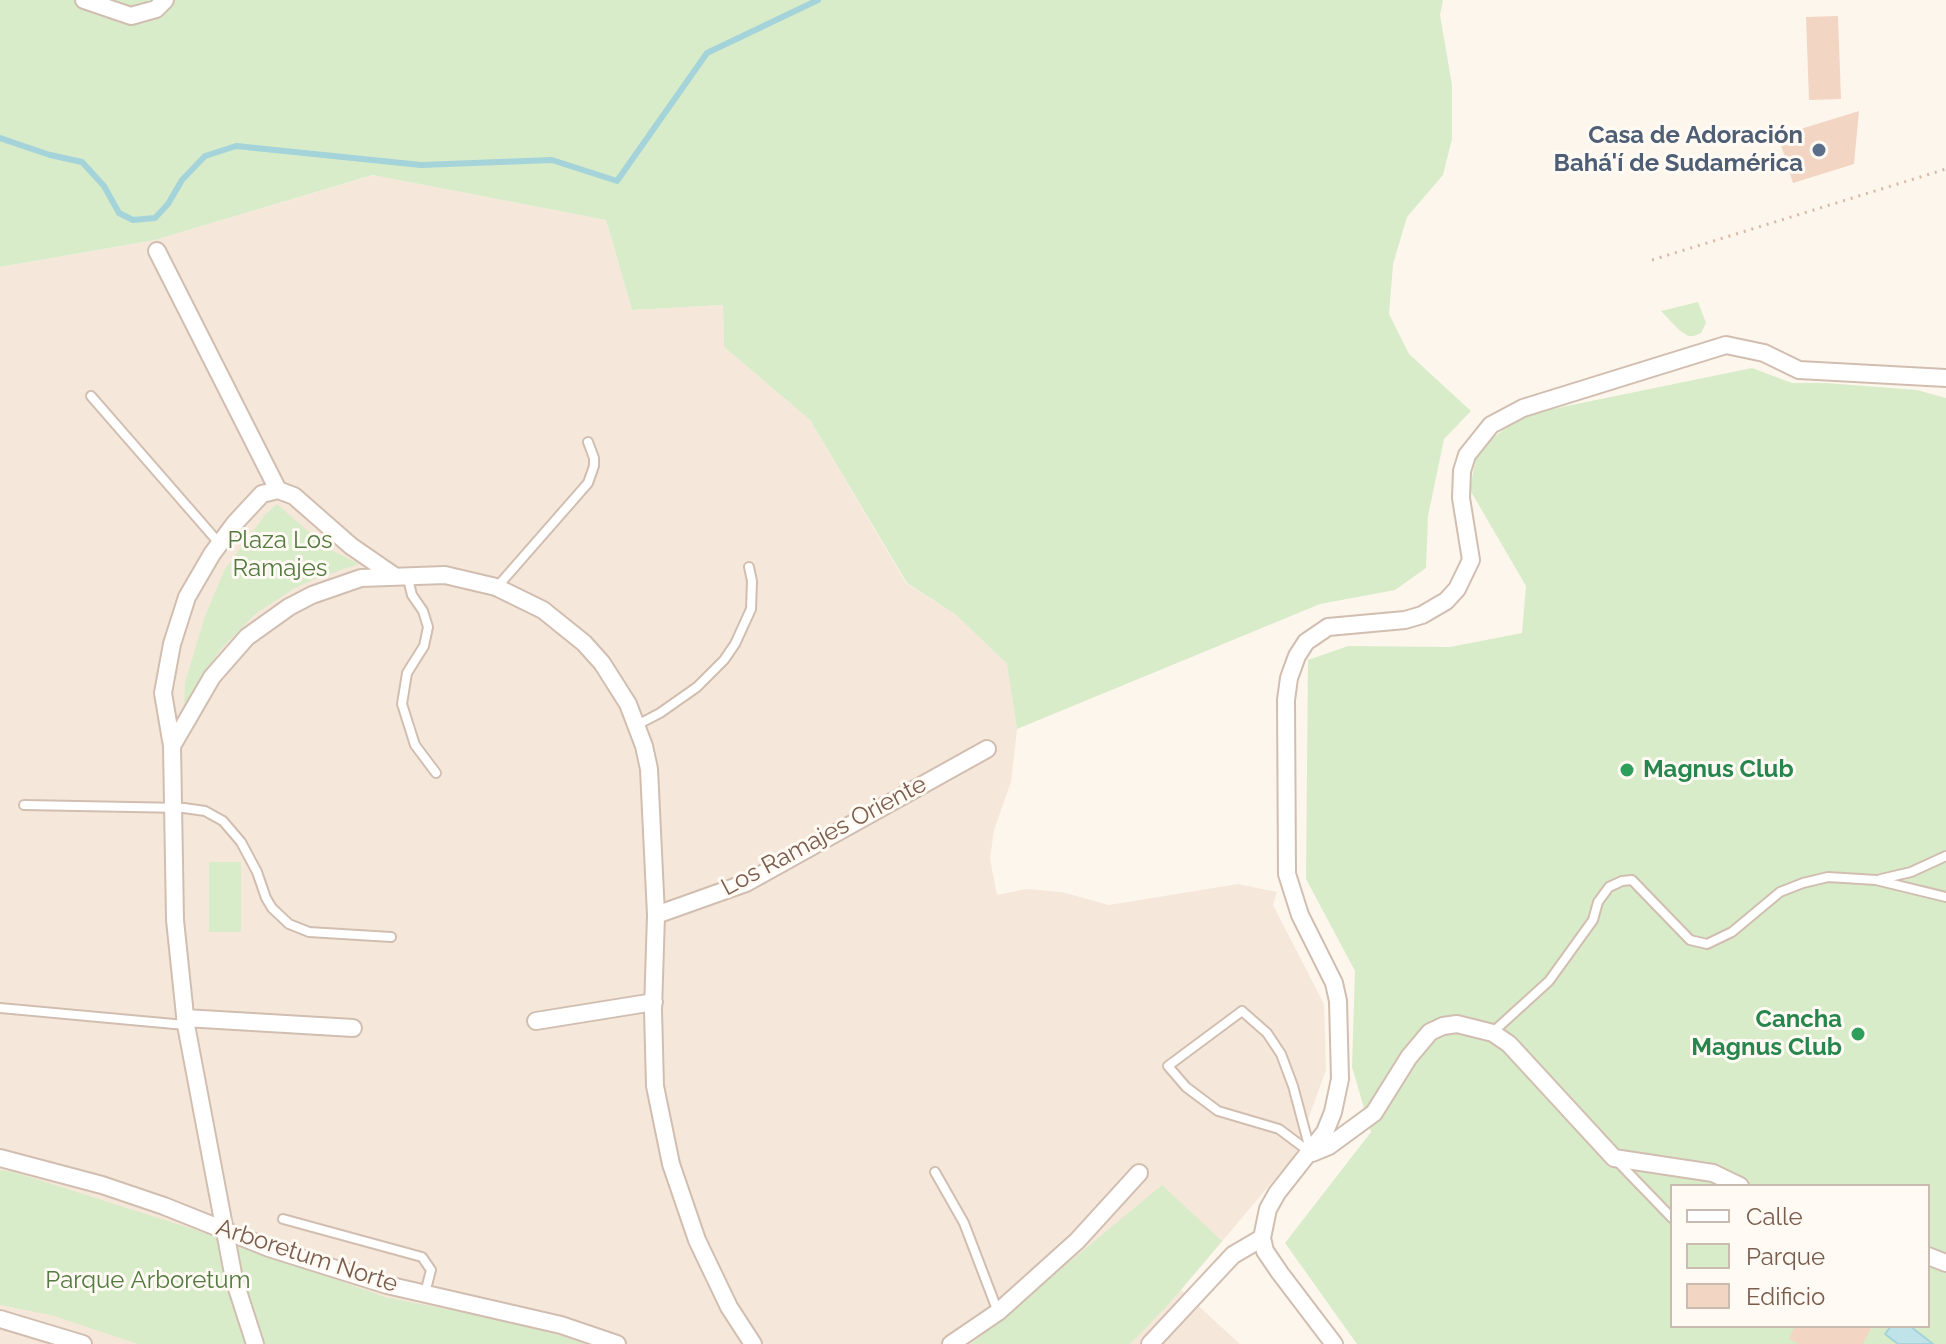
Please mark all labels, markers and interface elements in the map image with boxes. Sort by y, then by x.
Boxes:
place label: Casa de Adoración Bahá'í de Sudamérica [1554,122,1803,178]
marker: Casa de Adoración Bahá'í de Sudamérica [1810,141,1828,159]
park label: Plaza Los Ramajes [227,527,333,583]
place label: Magnus Club [1643,756,1794,784]
marker: Magnus Club [1618,761,1636,779]
street label: Los Ramajes Oriente [717,770,931,902]
place label: Cancha Magnus Club [1691,1006,1842,1062]
marker: Cancha Magnus Club [1849,1025,1867,1043]
legend [1670,1184,1930,1328]
text: Calle [1746,1202,1803,1231]
street label: Arboretum Norte [213,1213,401,1299]
text: Parque [1746,1242,1825,1271]
park label: Parque Arboretum [45,1267,251,1295]
text: Edificio [1746,1282,1825,1311]

